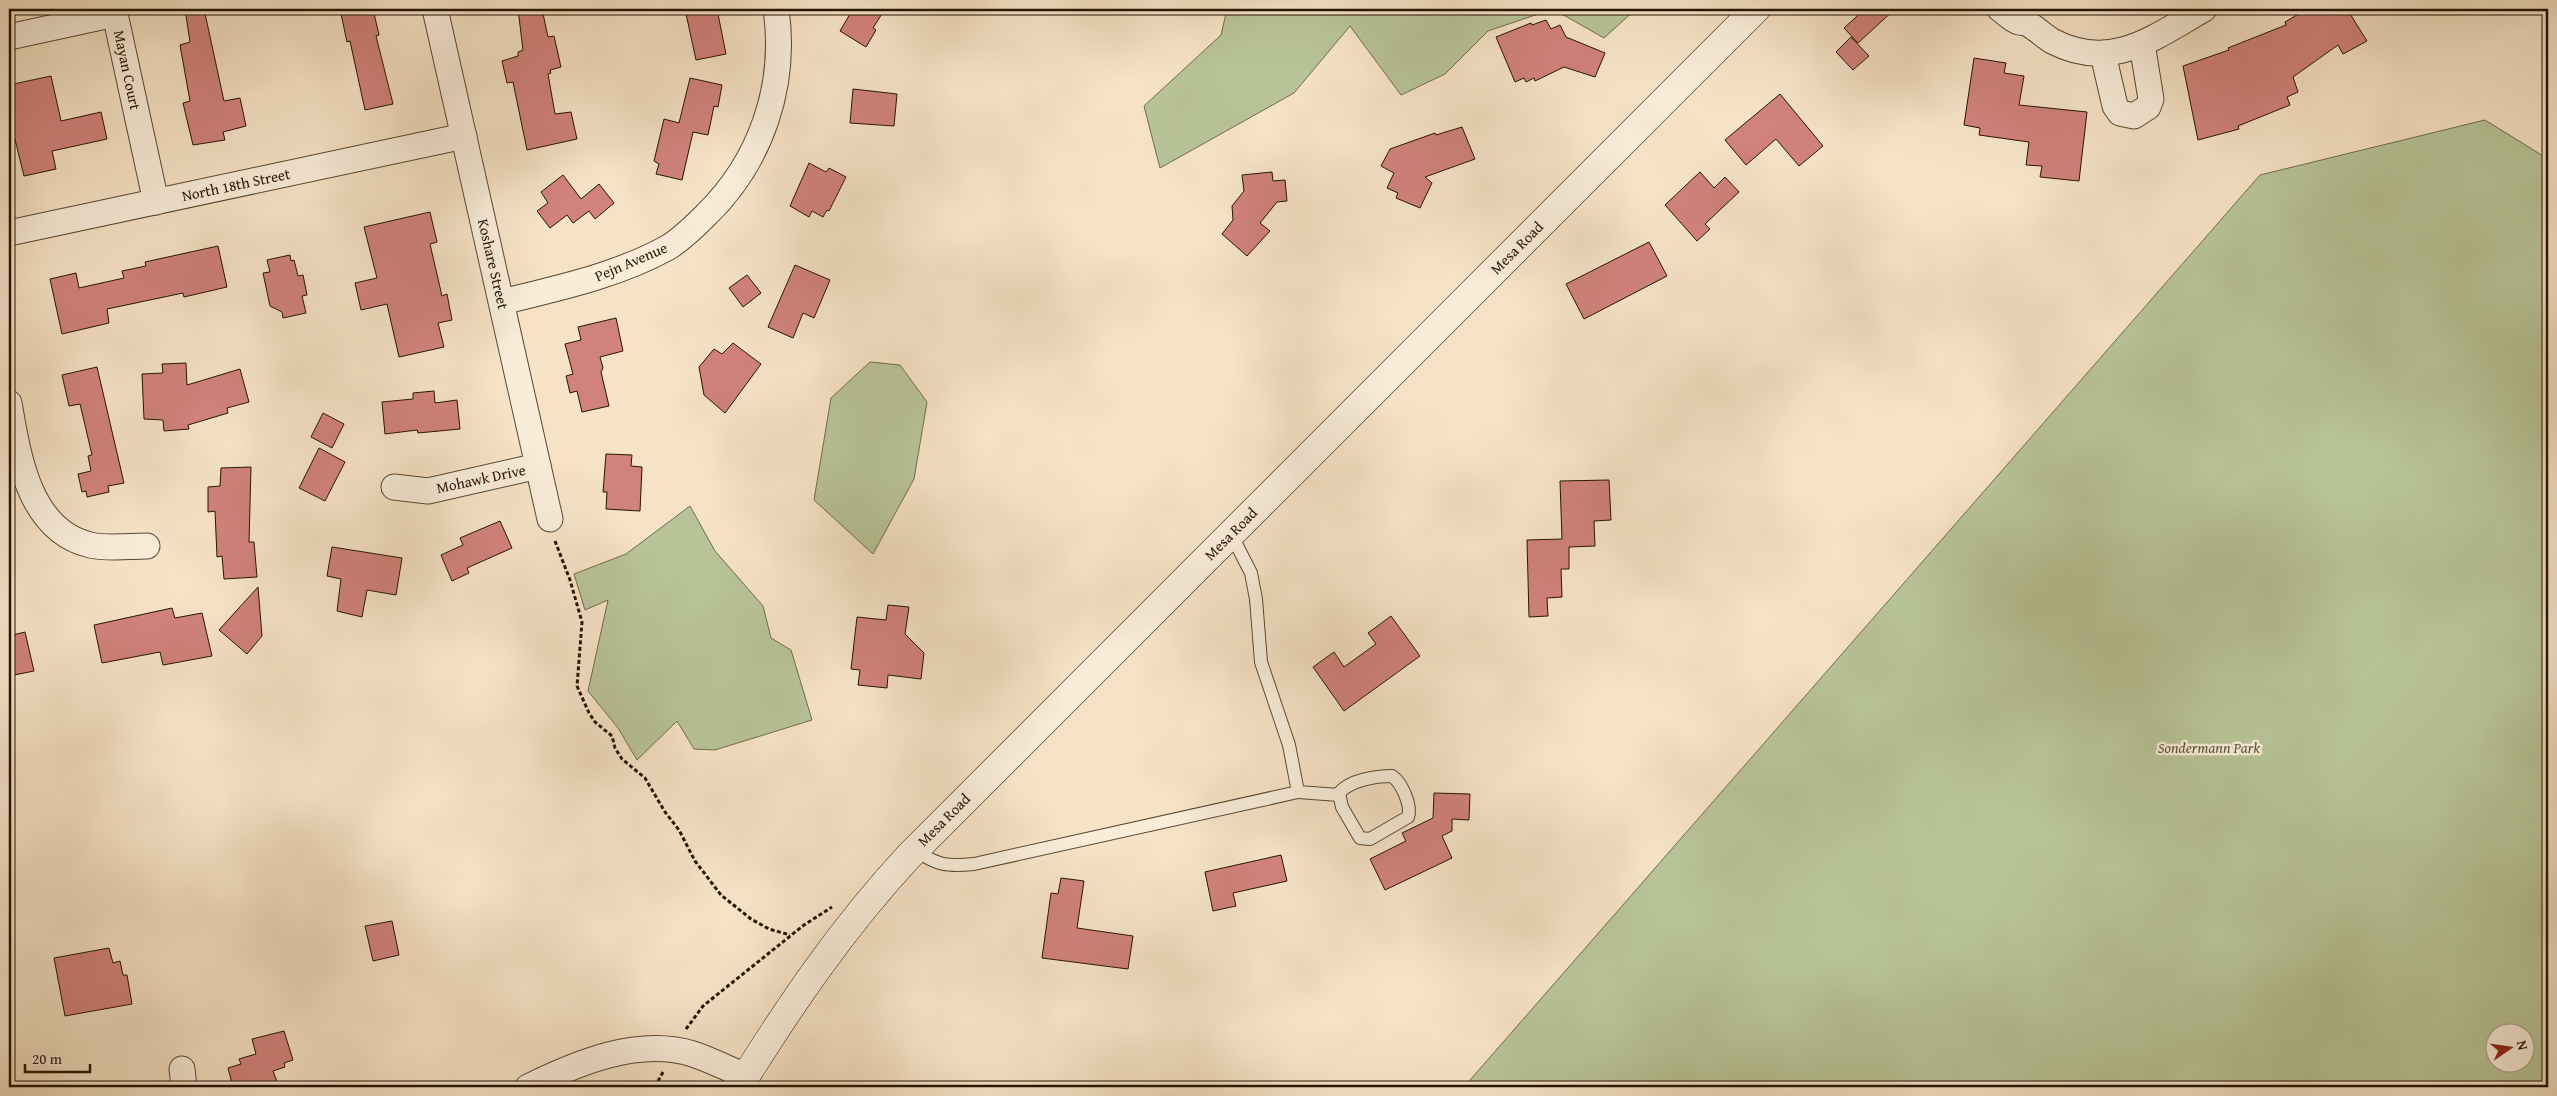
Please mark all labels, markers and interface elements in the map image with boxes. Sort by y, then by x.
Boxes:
street label: Mayan Court [109,28,146,112]
street label: North 18th Street [180,163,293,206]
street label: Koshare Street [473,217,514,312]
street label: Mesa Road [1486,217,1548,279]
street label: Pejn Avenue [591,237,670,286]
street label: Mohawk Drive [434,459,527,498]
street label: Mesa Road [1200,503,1262,565]
park label: Sondermann Park [2158,737,2260,758]
street label: Mesa Road [913,789,975,851]
north arrow [2484,1024,2534,1074]
text: N [2512,1038,2534,1053]
scale bar [25,1041,90,1073]
text: 20 m [32,1048,63,1069]

